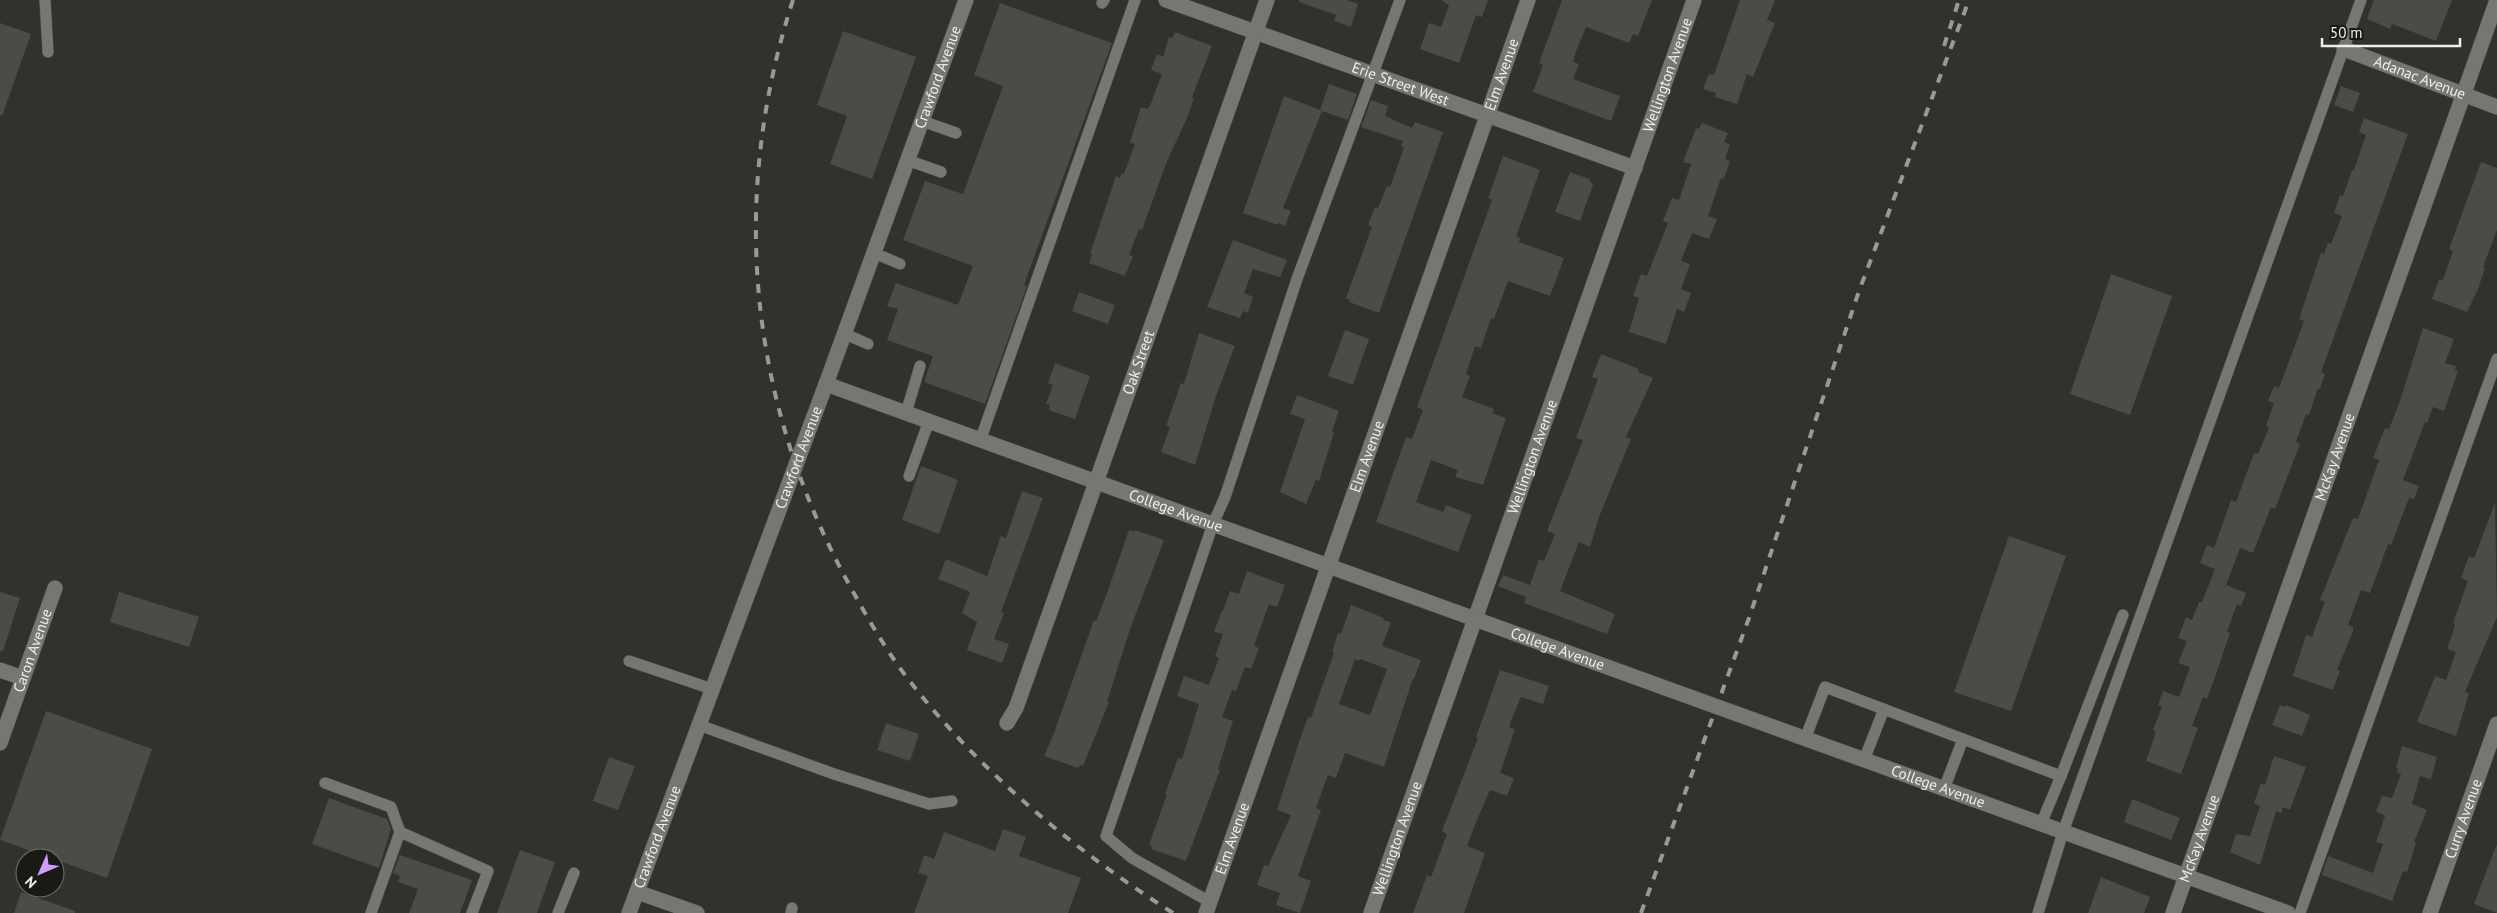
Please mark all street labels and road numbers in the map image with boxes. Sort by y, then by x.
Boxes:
street label: Wellington Avenue [1638,15,1696,135]
street label: Crawford Avenue [910,23,965,131]
street label: Elm Avenue [1480,36,1523,113]
street label: Adanac Avenue [2371,51,2469,103]
street label: Erie Street West [1349,57,1452,110]
street label: Oak Street [1118,328,1158,397]
street label: Wellington Avenue [1503,397,1561,516]
street label: Crawford Avenue [770,403,826,511]
street label: McKay Avenue [2310,410,2359,503]
street label: Elm Avenue [1345,418,1388,495]
street label: College Avenue [1126,485,1225,536]
street label: Caron Avenue [9,606,56,695]
street label: College Avenue [1508,623,1607,674]
street label: College Avenue [1889,760,1988,812]
street label: Curry Avenue [2440,776,2486,861]
street label: Wellington Avenue [1368,779,1426,898]
street label: Crawford Avenue [629,783,685,891]
street label: McKay Avenue [2175,792,2223,885]
street label: Elm Avenue [1210,800,1253,877]

